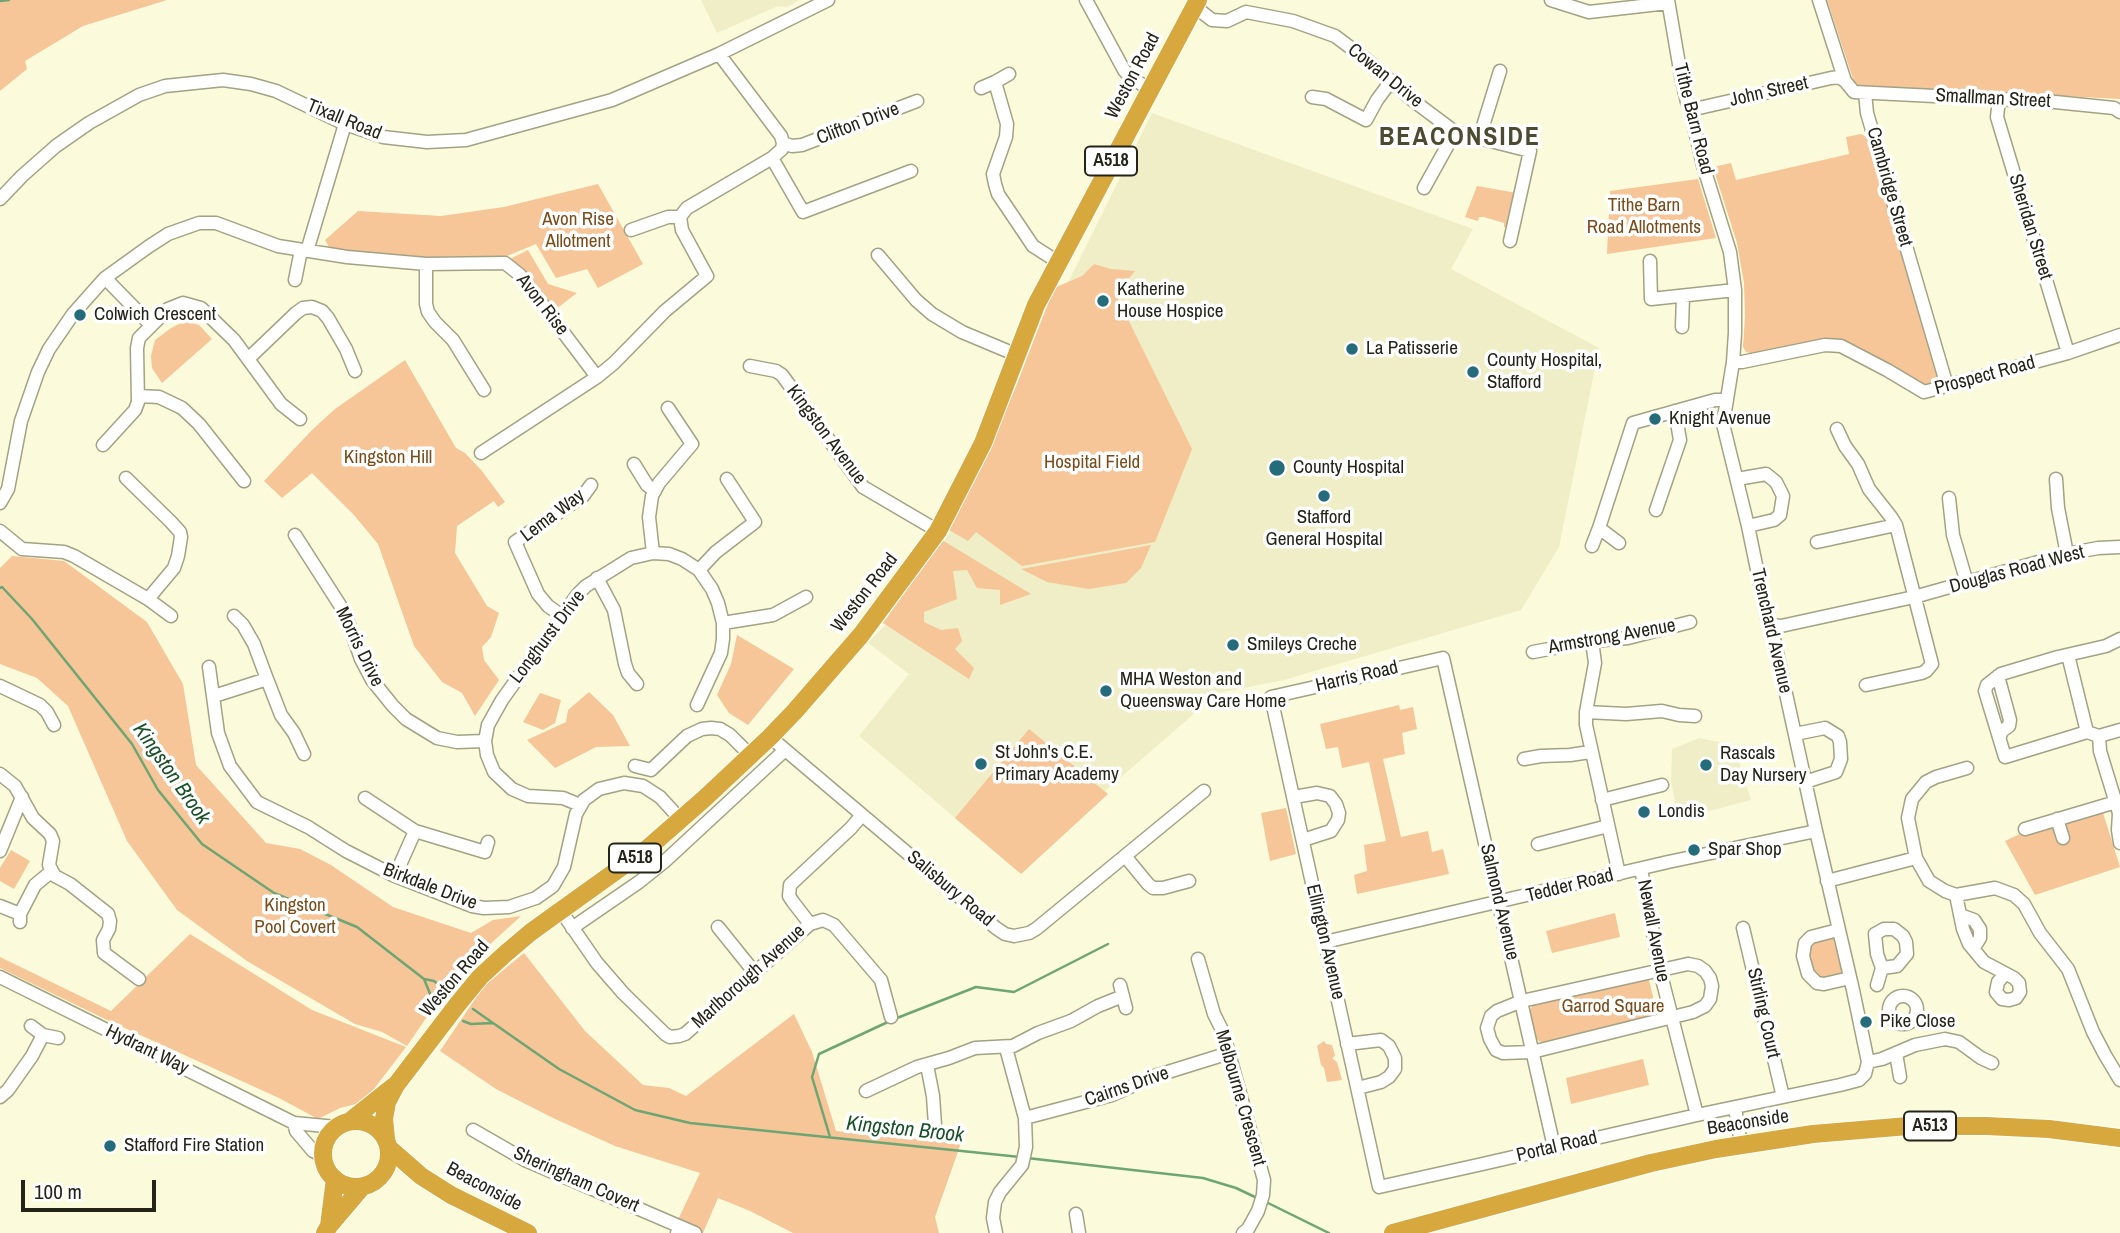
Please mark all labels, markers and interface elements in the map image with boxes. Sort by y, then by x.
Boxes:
street label: Weston Road [1101,29,1165,123]
street label: Cowan Drive [1343,39,1427,113]
street label: Tithe Barn Road [1668,61,1718,177]
street label: John Street [1728,72,1810,112]
street label: Smallman Street [1935,85,2051,113]
street label: Tixall Road [303,95,385,145]
street label: Clifton Drive [813,98,903,150]
district label: BEACONSIDE [1380,122,1540,154]
street label: Cambridge Street [1861,125,1917,249]
road number: A518 [1085,146,1137,176]
street label: Sheridan Street [2003,171,2057,283]
park label: Tithe Barn Road Allotments [1587,195,1701,239]
park label: Avon Rise Allotment [542,209,614,253]
street label: Avon Rise [511,270,573,340]
place label: Katherine House Hospice [1117,279,1224,323]
marker: Katherine House Hospice [1095,293,1111,309]
place label: Colwich Crescent [94,304,216,326]
marker: Colwich Crescent [72,307,88,323]
place label: La Patisserie [1366,338,1458,360]
marker: La Patisserie [1344,341,1360,357]
place label: County Hospital, Stafford [1487,350,1602,394]
street label: Prospect Road [1932,352,2038,400]
marker: County Hospital, Stafford [1465,364,1481,380]
street label: Kingston Avenue [781,381,871,489]
place label: Knight Avenue [1669,408,1771,430]
marker: Knight Avenue [1647,411,1663,427]
park label: Kingston Hill [344,447,432,469]
park label: Hospital Field [1044,452,1140,474]
place label: County Hospital [1293,457,1404,479]
marker: County Hospital [1267,458,1287,478]
street label: Lema Way [517,485,589,547]
marker: Stafford General Hospital [1316,488,1332,504]
place label: Stafford General Hospital [1266,507,1382,551]
street label: Douglas Road West [1947,541,2087,599]
street label: Weston Road [827,549,903,637]
street label: Trenchard Avenue [1746,566,1796,696]
street label: Longhurst Drive [506,586,590,688]
street label: Morris Drive [330,603,388,691]
street label: Armstrong Avenue [1547,615,1677,659]
place label: Smileys Creche [1247,634,1357,656]
marker: Smileys Creche [1225,637,1241,653]
street label: Harris Road [1314,656,1400,698]
place label: MHA Weston and Queensway Care Home [1120,669,1286,713]
marker: MHA Weston and Queensway Care Home [1098,683,1114,699]
water label: Kingston Brook [127,719,215,829]
place label: St John's C.E. Primary Academy [995,742,1119,786]
place label: Rascals Day Nursery [1720,743,1807,787]
marker: St John's C.E. Primary Academy [973,756,989,772]
marker: Rascals Day Nursery [1698,757,1714,773]
place label: Londis [1658,801,1705,823]
marker: Londis [1636,804,1652,820]
place label: Spar Shop [1708,839,1782,861]
street label: Salmond Avenue [1475,842,1523,962]
marker: Spar Shop [1686,842,1702,858]
road number: A518 [609,844,661,872]
street label: Salisbury Road [902,846,998,932]
street label: Birkdale Drive [380,859,480,915]
street label: Tedder Road [1524,864,1616,908]
street label: Newall Avenue [1632,878,1674,984]
street label: Ellington Avenue [1301,882,1349,1002]
park label: Kingston Pool Covert [254,895,336,939]
street label: Marlborough Avenue [688,920,810,1034]
street label: Weston Road [416,936,494,1022]
street label: Stirling Court [1742,966,1784,1060]
park label: Garrod Square [1561,996,1665,1018]
place label: Pike Close [1880,1011,1955,1033]
marker: Pike Close [1858,1014,1874,1030]
street label: Hydrant Way [102,1020,192,1080]
street label: Melbourne Crescent [1210,1027,1270,1169]
street label: Cairns Drive [1082,1062,1172,1112]
street label: Beaconside [1706,1105,1790,1141]
water label: Kingston Brook [845,1111,965,1149]
road number: A513 [1904,1112,1956,1140]
street label: Portal Road [1514,1127,1600,1167]
place label: Stafford Fire Station [124,1135,264,1157]
marker: Stafford Fire Station [102,1138,118,1154]
street label: Sheringham Covert [510,1142,642,1218]
street label: Beaconside [442,1158,526,1216]
scale bar [24,1166,159,1210]
text: 100 m [34,1177,82,1206]

